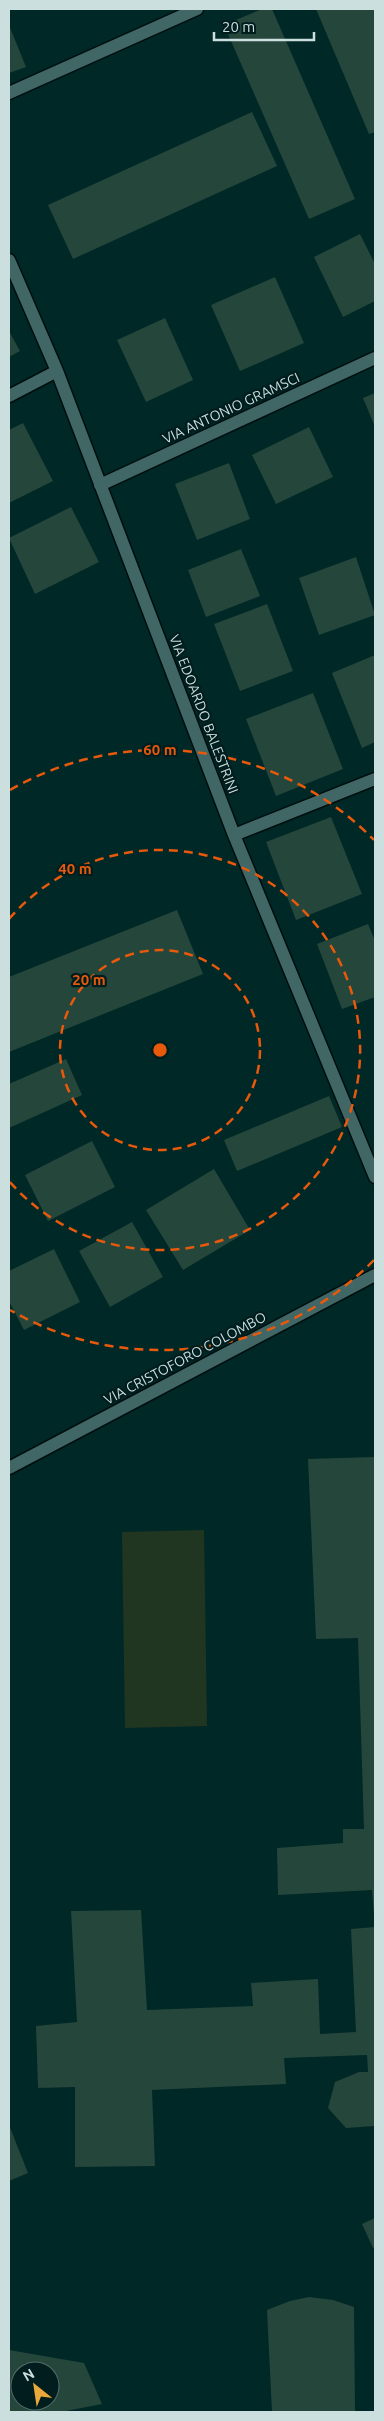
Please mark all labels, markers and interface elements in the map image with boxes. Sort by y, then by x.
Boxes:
scale bar [214,10,314,42]
text: 20 m [222,18,255,35]
street label: VIA ANTONIO GRAMSCI [160,369,302,447]
street label: VIA EDOARDO BALESTRINI [166,632,242,796]
text: 60 m [143,741,177,758]
text: 40 m [58,860,92,877]
text: 20 m [72,971,106,988]
centre of rings [151,1041,169,1059]
street label: VIA CRISTOFORO COLOMBO [101,1308,269,1408]
north arrow [10,2361,60,2411]
text: N [20,2365,37,2384]

